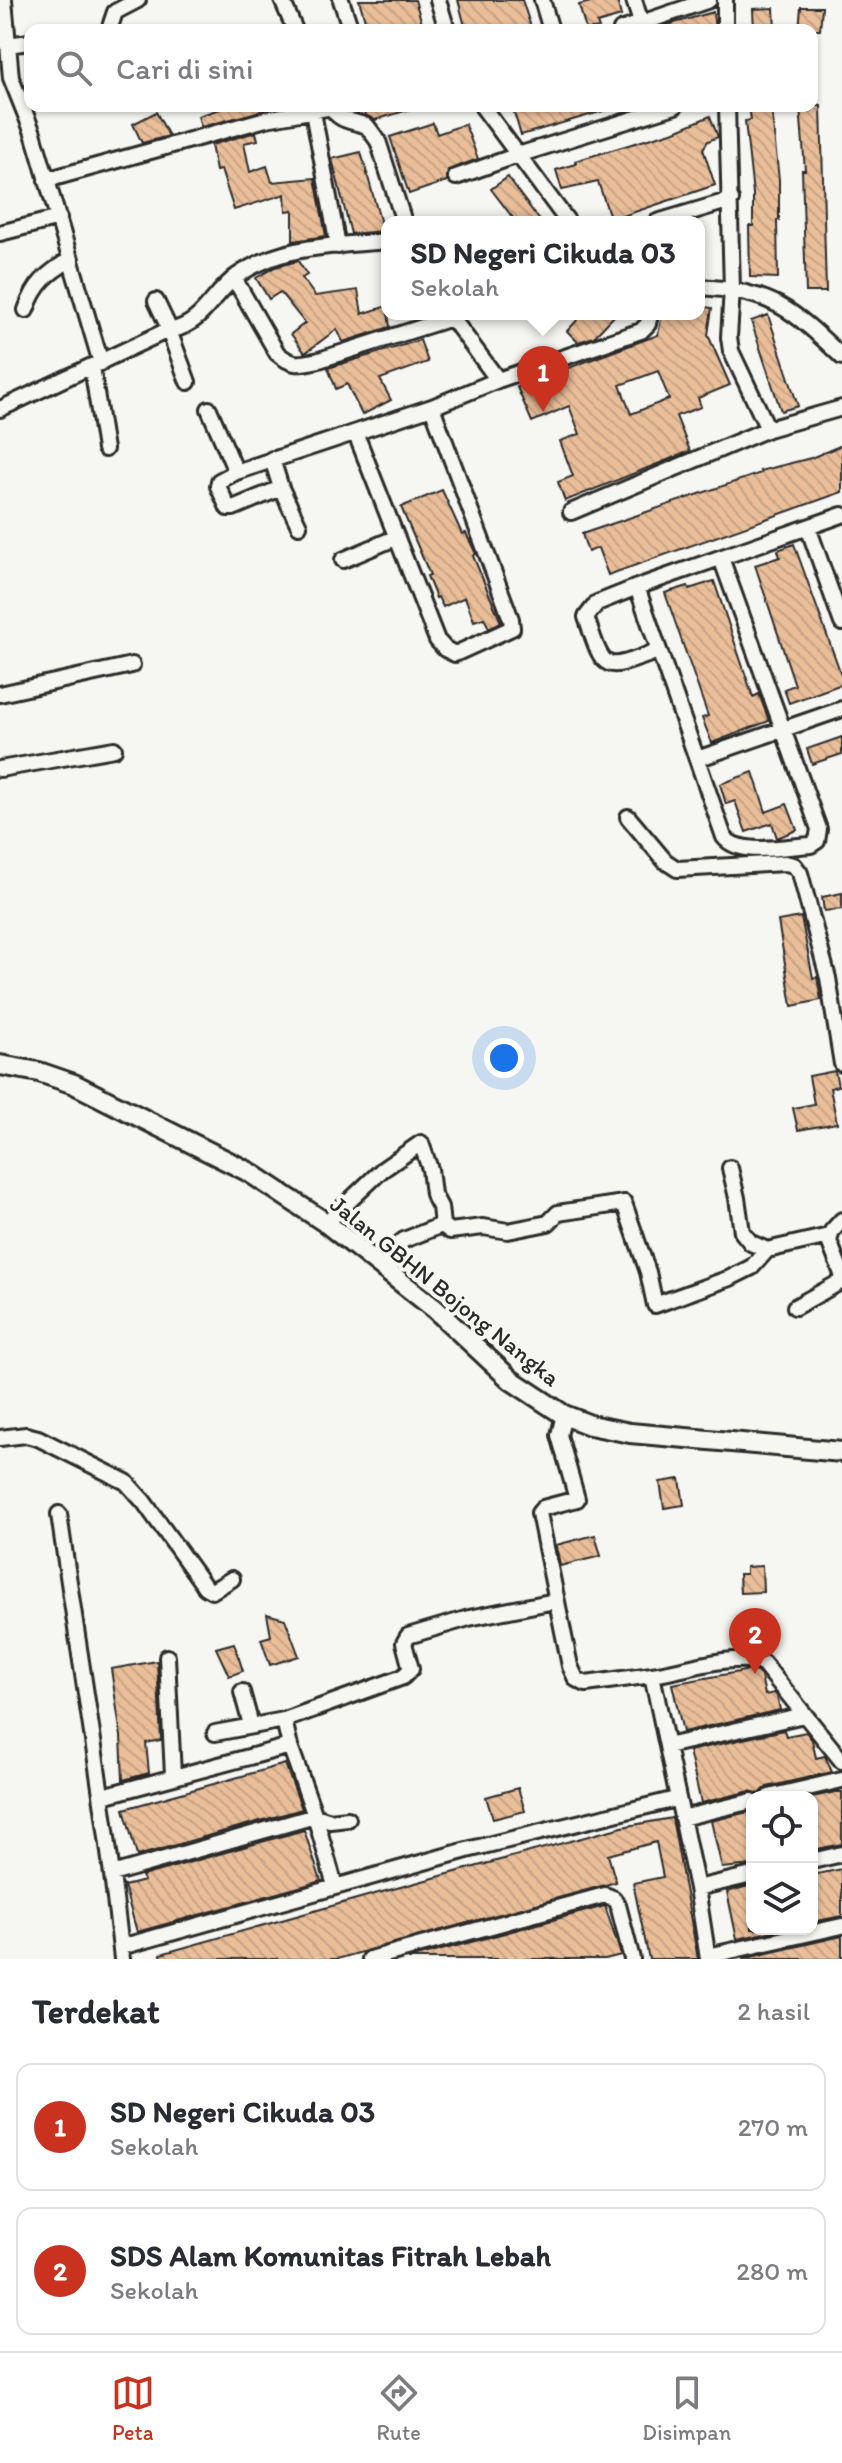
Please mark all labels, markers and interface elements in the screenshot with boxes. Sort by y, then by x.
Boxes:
search box [24,24,818,112]
icon: search [52,46,96,90]
text: Cari di sini [116,50,254,87]
popup [381,216,705,320]
text: SD Negeri Cikuda 03 [410,234,676,271]
text: Sekolah [410,271,499,303]
pin: 1 [517,346,569,412]
your location [484,1038,524,1078]
street label: Jalan GBHN Bojong Nangka [325,1189,566,1392]
pin: 2 [729,1608,781,1674]
map controls [746,1791,818,1935]
button: locate [746,1791,818,1863]
button: layers [746,1863,818,1935]
text: Terdekat [32,1991,160,2032]
text: 2 hasil [737,1995,810,2027]
text: SD Negeri Cikuda 03 [110,2093,375,2130]
text: 1 [54,2111,66,2143]
text: 270 m [738,2111,808,2143]
text: Sekolah [110,2130,198,2162]
text: SDS Alam Komunitas Fitrah Lebah [110,2237,551,2274]
text: 2 [53,2255,67,2287]
text: 280 m [736,2255,808,2287]
text: Sekolah [110,2274,198,2306]
tab: Peta [111,2371,155,2446]
tab: Rute [376,2371,421,2446]
tab: Disimpan [642,2371,731,2446]

